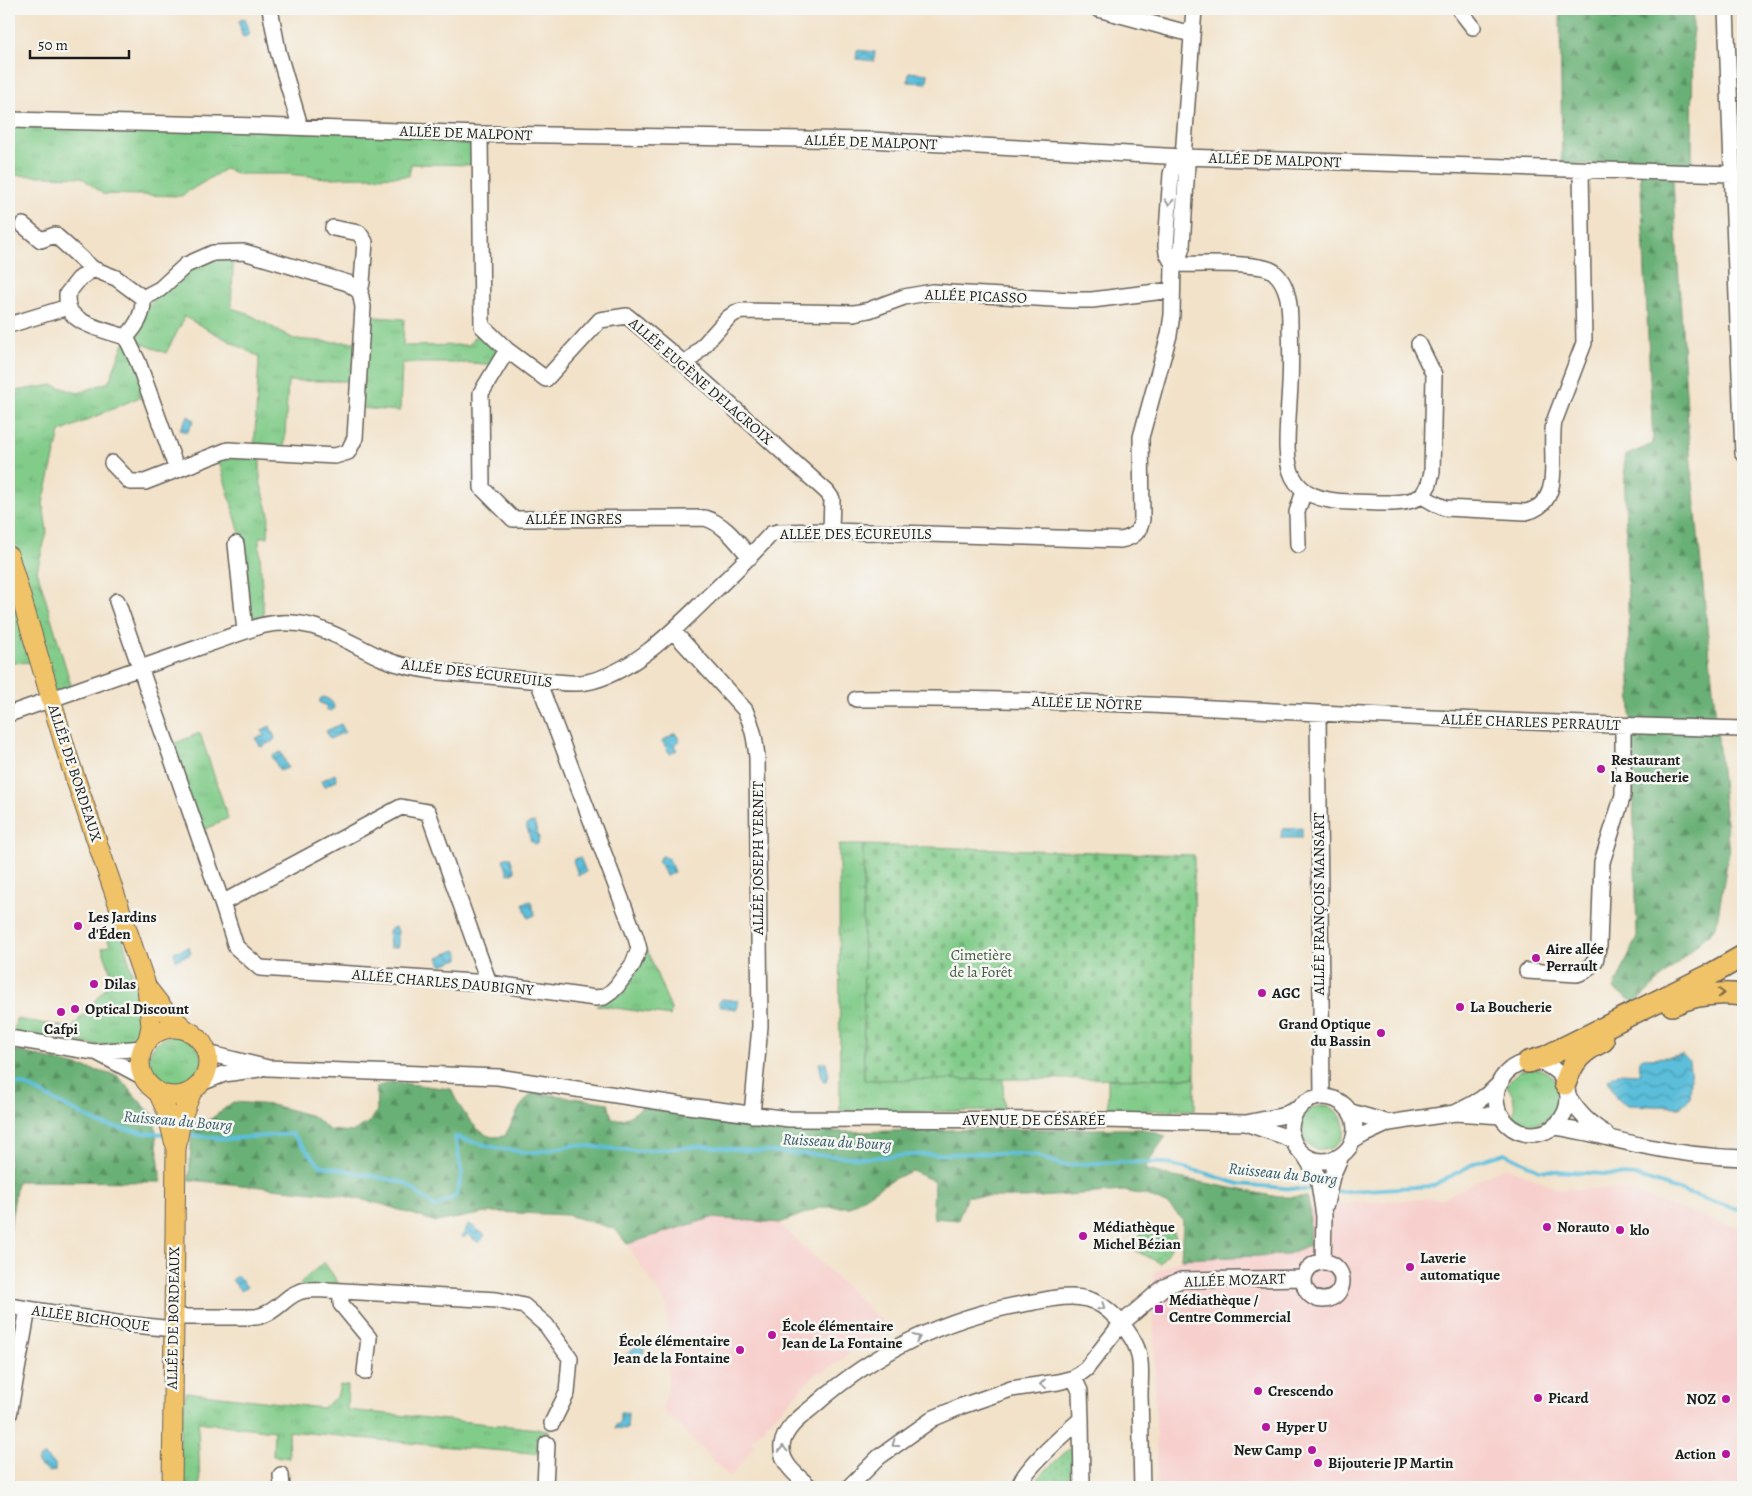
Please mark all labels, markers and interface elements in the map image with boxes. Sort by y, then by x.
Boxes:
scale bar [30,28,129,60]
text: 50 m [38,35,68,55]
street label: ALLÉE DE MALPONT [398,121,533,145]
street label: ALLÉE DE MALPONT [803,130,938,154]
street label: ALLÉE DE MALPONT [1207,148,1342,172]
one-way arrow [1163,198,1174,206]
street label: ALLÉE PICASSO [924,284,1027,308]
street label: ALLÉE EUGÈNE DELACROIX [624,312,777,449]
street label: ALLÉE INGRES [525,509,622,529]
street label: ALLÉE DES ÉCUREUILS [779,524,932,544]
street label: ALLÉE DES ÉCUREUILS [399,654,554,692]
street label: ALLÉE LE NÔTRE [1030,691,1143,715]
street label: ALLÉE DE BORDEAUX [43,701,107,844]
street label: ALLÉE CHARLES PERRAULT [1440,709,1622,735]
place label: Restaurant la Boucherie [1611,750,1689,787]
marker: Restaurant la Boucherie [1595,763,1607,775]
street label: ALLÉE JOSEPH VERNET [748,780,768,936]
street label: ALLÉE FRANÇOIS MANSART [1309,812,1329,996]
place label: Les Jardins d'Éden [88,907,157,944]
marker: Les Jardins d'Éden [72,920,84,932]
place label: Aire allée Perrault [1545,939,1604,976]
park label: Cimetière de la Forêt [949,945,1013,982]
marker: Aire allée Perrault [1530,952,1542,964]
street label: ALLÉE CHARLES DAUBIGNY [350,964,535,1000]
place label: Dilas [104,974,136,994]
marker: Dilas [88,978,100,990]
place label: AGC [1271,983,1300,1003]
marker: AGC [1256,987,1268,999]
one-way arrow [1718,988,1726,999]
place label: La Boucherie [1470,997,1552,1017]
place label: Optical Discount [85,999,189,1019]
marker: La Boucherie [1454,1001,1466,1013]
marker: Optical Discount [69,1003,81,1015]
marker: Cafpi [55,1006,67,1018]
place label: Grand Optique du Bassin [1279,1014,1372,1051]
place label: Cafpi [44,1019,79,1039]
marker: Grand Optique du Bassin [1375,1027,1387,1039]
water label: Ruisseau du Bourg [123,1105,233,1137]
street label: AVENUE DE CÉSARÉE [961,1110,1106,1130]
water label: Ruisseau du Bourg [782,1128,892,1156]
water label: Ruisseau du Bourg [1227,1157,1338,1191]
place label: Médiathèque Michel Bézian [1093,1217,1182,1254]
place label: Norauto [1557,1217,1610,1237]
place label: klo [1630,1220,1650,1240]
marker: Norauto [1541,1221,1553,1233]
marker: klo [1614,1224,1626,1236]
marker: Médiathèque Michel Bézian [1077,1230,1089,1242]
street label: ALLÉE DE BORDEAUX [162,1246,184,1391]
place label: Laverie automatique [1420,1248,1500,1285]
marker: Laverie automatique [1404,1261,1416,1273]
street label: ALLÉE MOZART [1183,1268,1287,1292]
place label: Médiathèque / Centre Commercial [1169,1290,1291,1327]
street label: ALLÉE BICHOQUE [30,1300,151,1336]
one-way arrow [1096,1301,1106,1310]
marker: Médiathèque / Centre Commercial [1153,1303,1165,1315]
place label: École élémentaire Jean de La Fontaine [782,1316,903,1353]
marker: École élémentaire Jean de La Fontaine [766,1329,778,1341]
place label: École élémentaire Jean de la Fontaine [613,1331,730,1368]
one-way arrow [912,1333,921,1344]
marker: École élémentaire Jean de la Fontaine [734,1344,746,1356]
one-way arrow [1039,1378,1047,1389]
place label: Crescendo [1268,1381,1334,1401]
marker: Crescendo [1252,1385,1264,1397]
place label: Picard [1548,1388,1590,1408]
place label: NOZ [1686,1389,1716,1409]
marker: Picard [1532,1392,1544,1404]
marker: NOZ [1720,1393,1732,1405]
place label: Hyper U [1276,1417,1328,1437]
marker: Hyper U [1260,1421,1272,1433]
one-way arrow [892,1439,901,1447]
place label: New Camp [1234,1440,1302,1460]
marker: New Camp [1306,1444,1318,1456]
place label: Action [1674,1444,1717,1464]
one-way arrow [778,1445,789,1453]
marker: Action [1720,1448,1732,1460]
place label: Bijouterie JP Martin [1328,1453,1454,1473]
marker: Bijouterie JP Martin [1312,1457,1324,1469]

